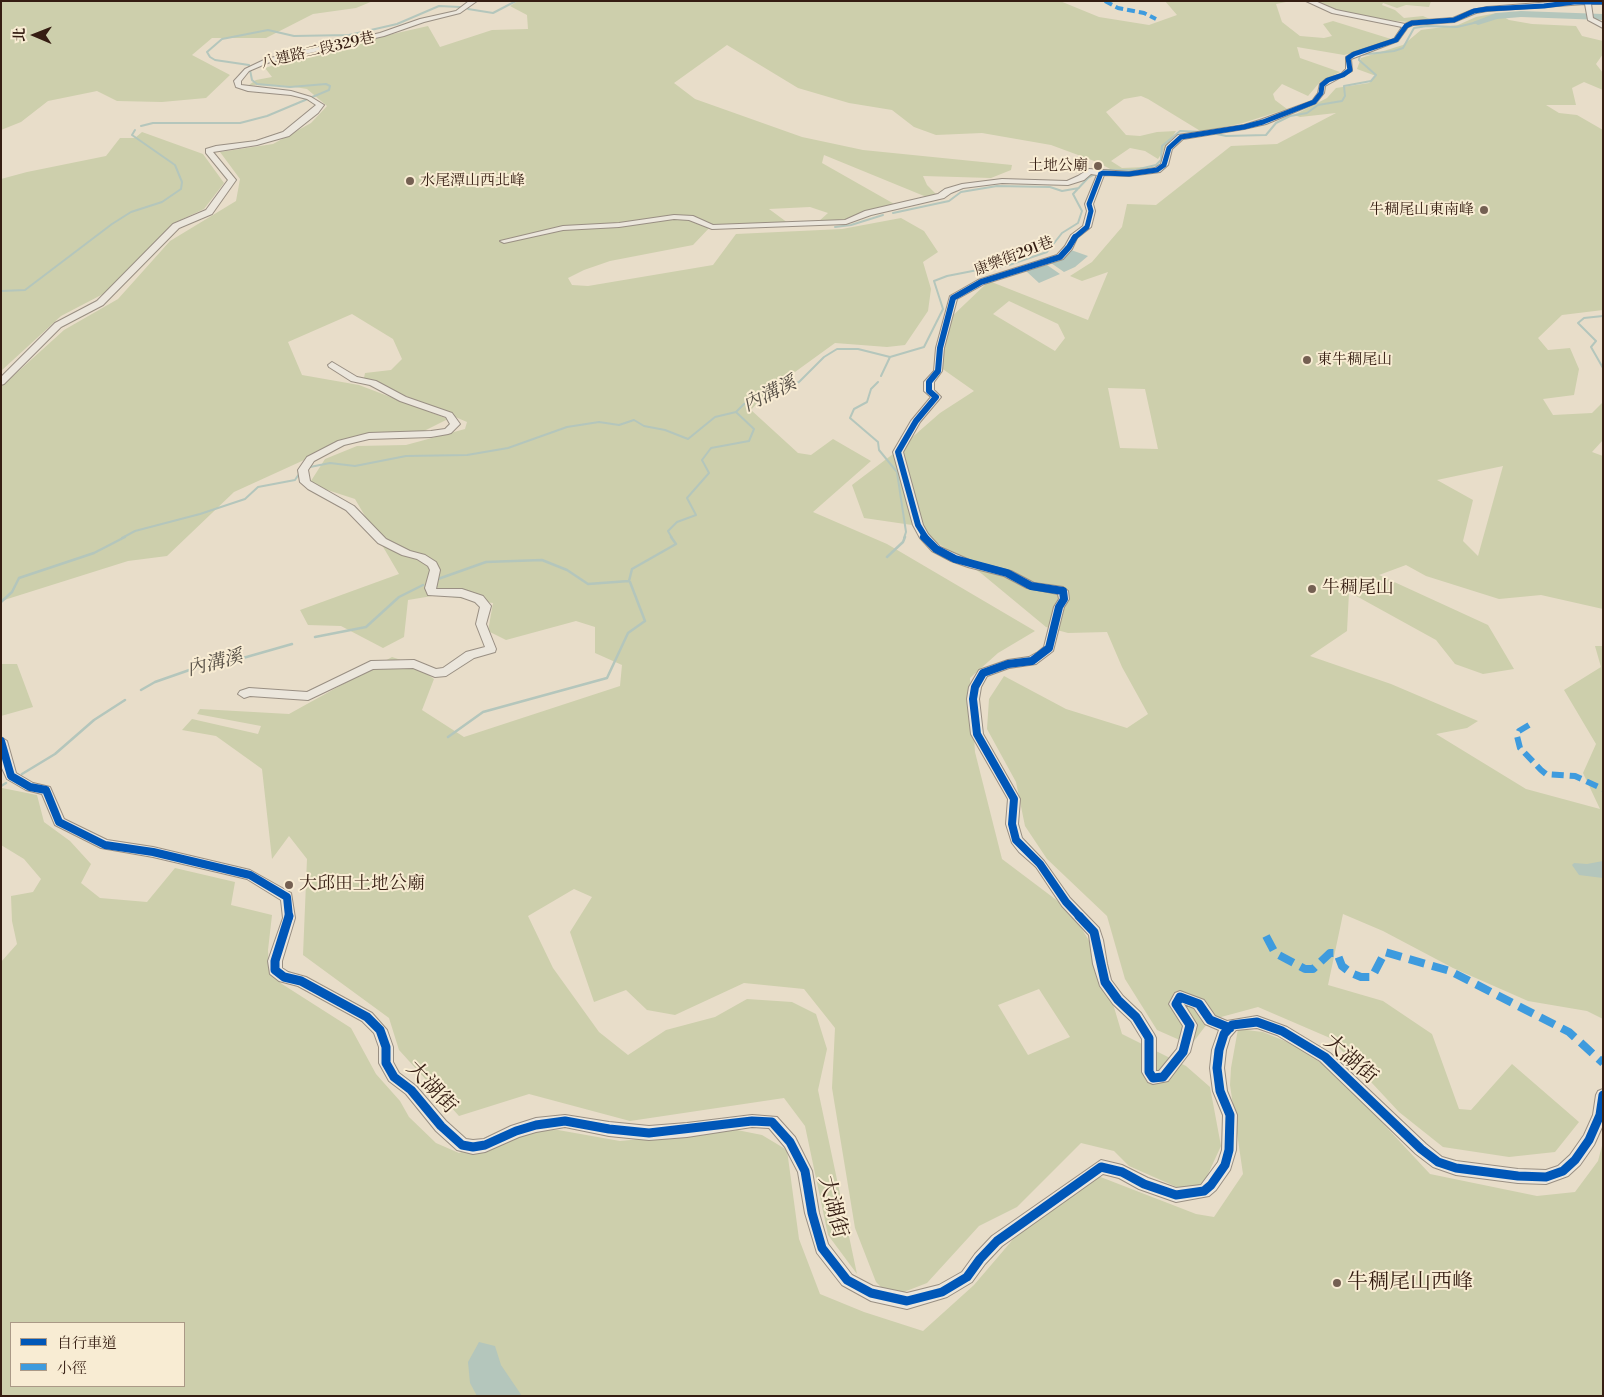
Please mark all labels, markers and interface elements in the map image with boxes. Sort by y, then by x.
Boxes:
north arrow [10,10,60,60]
text: 北 [11,28,29,42]
street label: 八連路二段329巷 [260,29,376,73]
place label: 土地公廟 [1028,157,1088,175]
marker: 土地公廟 [1092,160,1104,172]
place label: 水尾潭山西北峰 [420,172,525,190]
marker: 水尾潭山西北峰 [404,175,416,187]
place label: 牛稠尾山東南峰 [1369,201,1474,219]
marker: 牛稠尾山東南峰 [1478,204,1490,216]
street label: 康樂街291巷 [972,234,1056,280]
place label: 東牛稠尾山 [1317,351,1392,369]
marker: 東牛稠尾山 [1301,354,1313,366]
water label: 內溝溪 [739,372,801,418]
place label: 牛稠尾山 [1322,578,1394,600]
marker: 牛稠尾山 [1306,583,1318,595]
water label: 內溝溪 [185,646,245,682]
place label: 大邱田土地公廟 [299,874,425,896]
marker: 大邱田土地公廟 [283,879,295,891]
street label: 大湖街 [1318,1030,1382,1090]
street label: 大湖街 [400,1056,462,1120]
street label: 大湖街 [812,1173,852,1241]
place label: 牛稠尾山西峰 [1347,1270,1473,1296]
marker: 牛稠尾山西峰 [1331,1277,1343,1289]
legend [10,1322,185,1387]
text: 自行車道 [57,1334,117,1353]
text: 小徑 [57,1359,87,1378]

